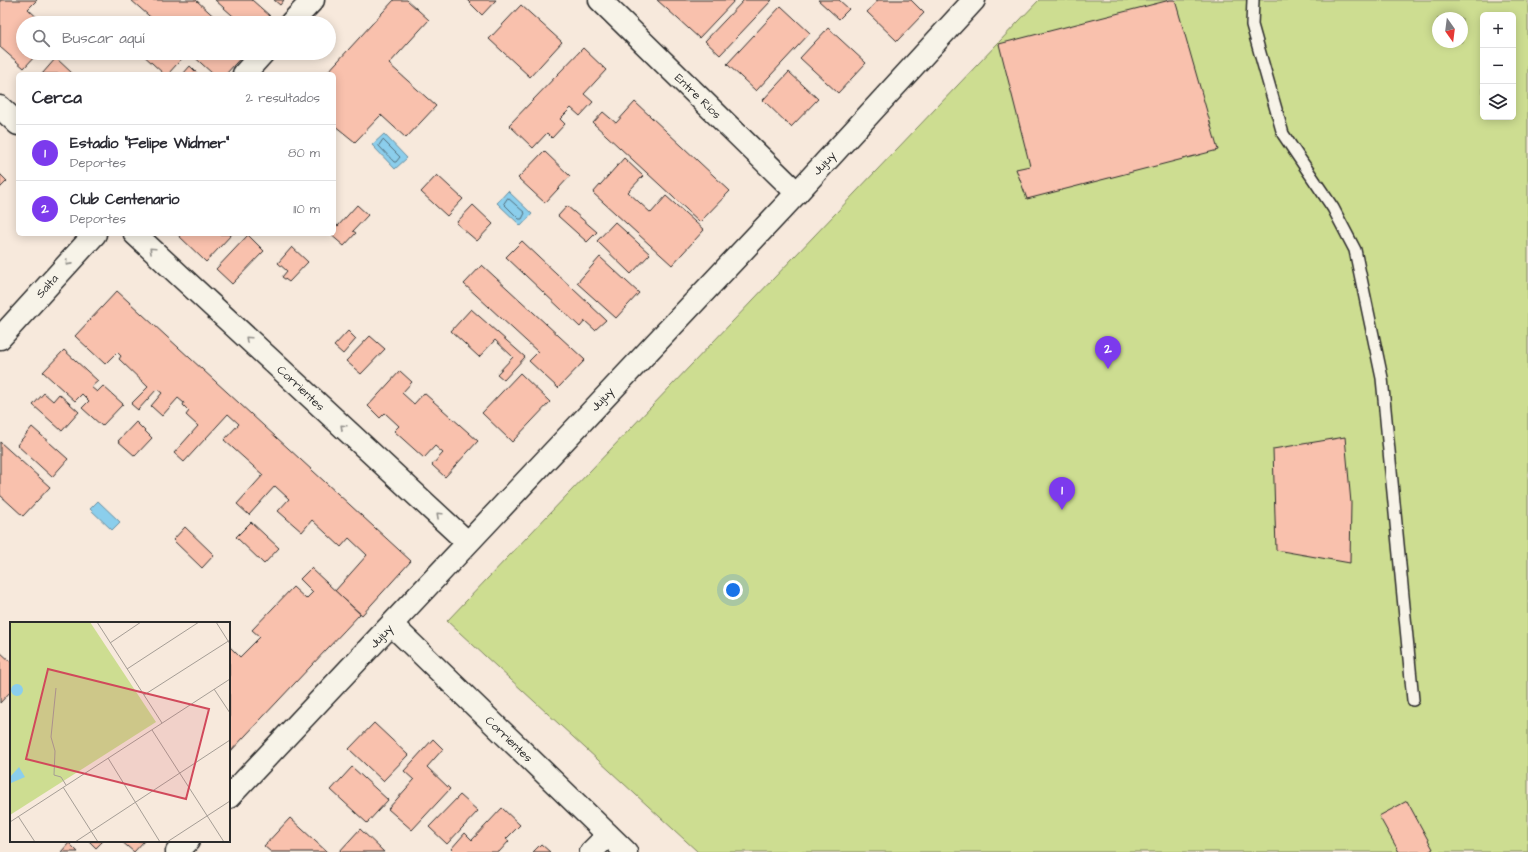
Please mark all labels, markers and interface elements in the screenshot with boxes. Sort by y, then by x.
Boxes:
north arrow [1432,12,1468,48]
map controls [1480,12,1516,120]
button: + [1480,12,1516,48]
search box [16,16,336,60]
icon: search [30,27,52,49]
text: Buscar aquí [62,28,144,49]
button: − [1480,48,1516,84]
street label: Entre Ríos [671,70,725,123]
button: layers [1480,84,1516,120]
text: Cerca [32,86,82,110]
text: 2 resultados [246,89,320,107]
text: Estadio "Felipe Widmer" [70,133,229,154]
text: 1 [44,144,46,162]
text: 80 m [288,144,320,162]
street label: Jujuy [809,147,841,180]
text: Deportes [70,154,126,172]
text: Club Centenario [70,189,180,210]
text: 2 [41,200,49,218]
text: 110 m [293,200,320,218]
text: Deportes [70,210,126,228]
one-way arrow [150,248,157,255]
one-way arrow [66,258,73,266]
street label: Salta [32,271,63,302]
one-way arrow [245,336,253,343]
pin: 2 [1095,336,1121,369]
street label: Corrientes [273,362,328,415]
street label: Jujuy [587,383,619,416]
one-way arrow [340,424,348,432]
pin: 1 [1049,477,1075,510]
one-way arrow [436,512,444,520]
your location [723,580,743,600]
street label: Jujuy [366,620,398,653]
inset map [10,622,230,842]
street label: Corrientes [481,712,536,766]

